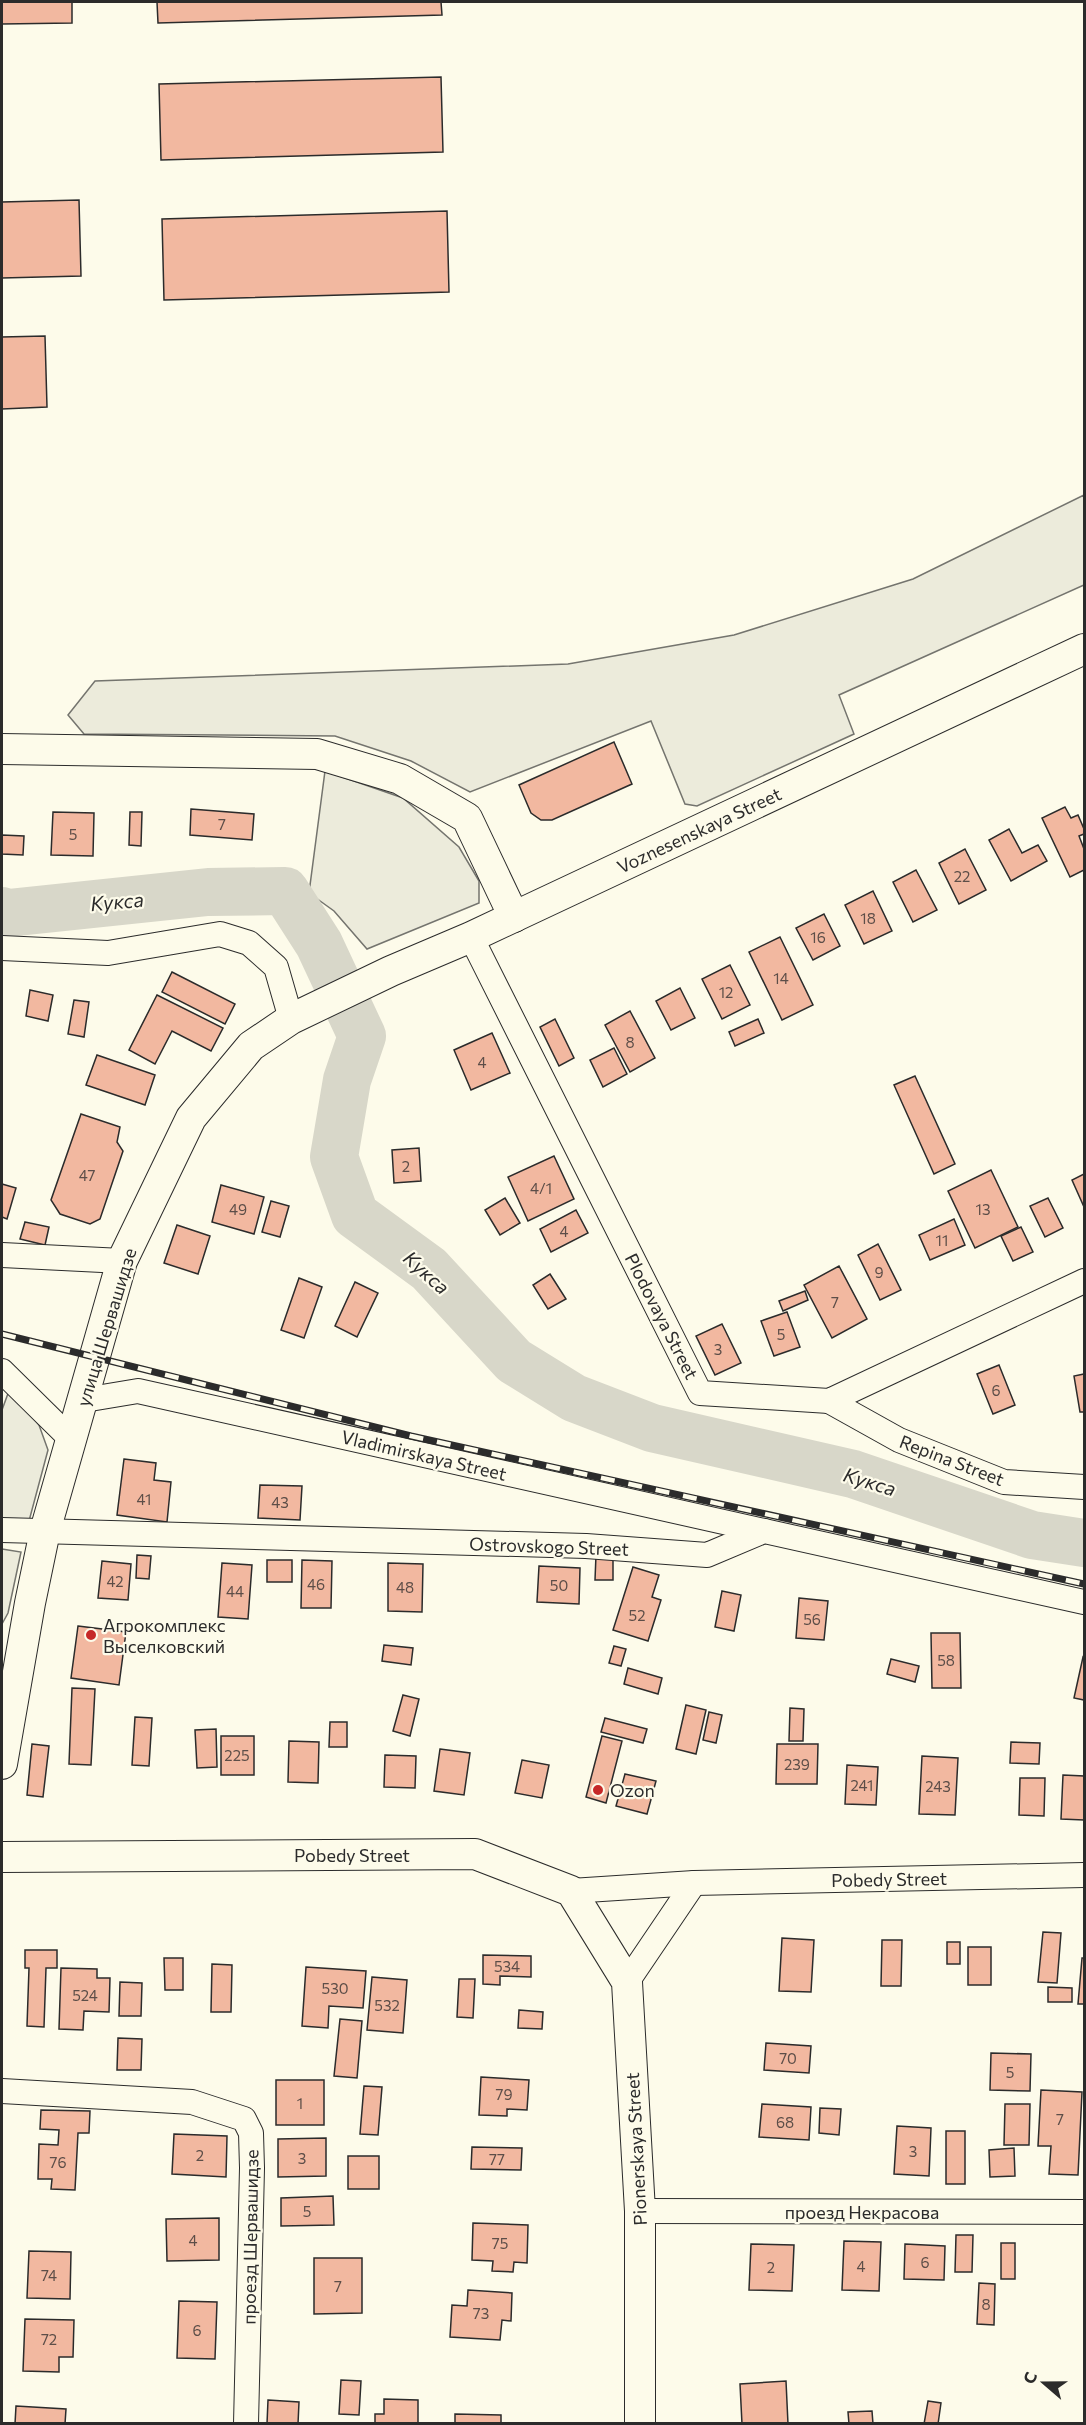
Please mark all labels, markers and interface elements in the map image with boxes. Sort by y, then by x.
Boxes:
street label: Voznesenskaya Street [613,782,785,878]
house number: 7 [218,815,226,833]
house number: 5 [69,825,77,843]
house number: 22 [954,867,970,885]
water label: Кукса [89,887,145,915]
house number: 18 [860,909,876,927]
house number: 16 [810,928,826,946]
house number: 14 [773,969,789,987]
house number: 12 [719,983,733,1001]
house number: 8 [625,1033,635,1051]
house number: 4 [478,1053,487,1071]
house number: 2 [402,1157,410,1175]
house number: 47 [79,1166,95,1184]
house number: 4/1 [530,1179,552,1197]
house number: 49 [229,1200,247,1218]
house number: 13 [976,1200,990,1218]
house number: 4 [560,1222,569,1240]
house number: 11 [936,1231,948,1249]
street label: улица Шервашидзе [71,1245,141,1409]
water label: Кукса [399,1245,455,1299]
street label: Plodovaya Street [621,1249,703,1383]
house number: 9 [874,1263,884,1281]
house number: 7 [831,1293,839,1311]
house number: 5 [777,1325,785,1343]
house number: 3 [714,1340,722,1358]
house number: 6 [991,1381,1001,1399]
street label: Vladimirskaya Street [339,1425,509,1485]
street label: Repina Street [897,1430,1007,1490]
water label: Кукса [841,1462,899,1500]
house number: 41 [137,1490,151,1508]
house number: 43 [271,1493,289,1511]
street label: Ostrovskogo Street [469,1532,629,1560]
house number: 42 [106,1572,124,1590]
house number: 46 [307,1575,325,1593]
house number: 50 [550,1576,568,1594]
house number: 48 [396,1578,414,1596]
house number: 44 [226,1582,244,1600]
house number: 52 [629,1606,645,1624]
house number: 56 [803,1610,821,1628]
place label: Агрокомплекс Выселковский [103,1614,226,1657]
marker: Агрокомплекс Выселковский [84,1628,98,1642]
house number: 58 [937,1651,955,1669]
house number: 225 [224,1746,250,1764]
house number: 239 [784,1755,810,1773]
house number: 241 [850,1776,874,1794]
house number: 243 [925,1777,951,1795]
place label: Ozon [610,1779,655,1801]
marker: Ozon [591,1783,605,1797]
street label: Pobedy Street [294,1844,410,1866]
street label: Pobedy Street [831,1867,947,1891]
house number: 534 [494,1957,520,1975]
house number: 530 [322,1979,348,1997]
house number: 524 [72,1986,98,2004]
house number: 532 [374,1996,400,2014]
house number: 70 [779,2049,797,2067]
house number: 5 [1006,2063,1014,2081]
street label: Pionerskaya Street [621,2072,651,2226]
house number: 79 [496,2085,512,2103]
house number: 1 [297,2094,303,2112]
house number: 7 [1056,2110,1064,2128]
house number: 68 [776,2113,794,2131]
house number: 3 [909,2142,917,2160]
house number: 2 [196,2146,204,2164]
street label: проезд Шервашидзе [237,2149,263,2325]
house number: 3 [298,2149,306,2167]
house number: 77 [489,2150,505,2168]
house number: 76 [50,2153,66,2171]
street label: проезд Некрасова [785,2201,939,2223]
house number: 5 [303,2202,311,2220]
house number: 4 [189,2231,198,2249]
house number: 75 [492,2234,508,2252]
house number: 6 [920,2253,930,2271]
house number: 4 [857,2257,866,2275]
house number: 2 [767,2258,775,2276]
house number: 74 [41,2266,57,2284]
house number: 7 [334,2277,342,2295]
house number: 8 [981,2295,991,2313]
house number: 73 [473,2304,489,2322]
house number: 6 [192,2321,202,2339]
house number: 72 [41,2330,57,2348]
north arrow [1014,2353,1074,2413]
text: С [1019,2369,1040,2386]

